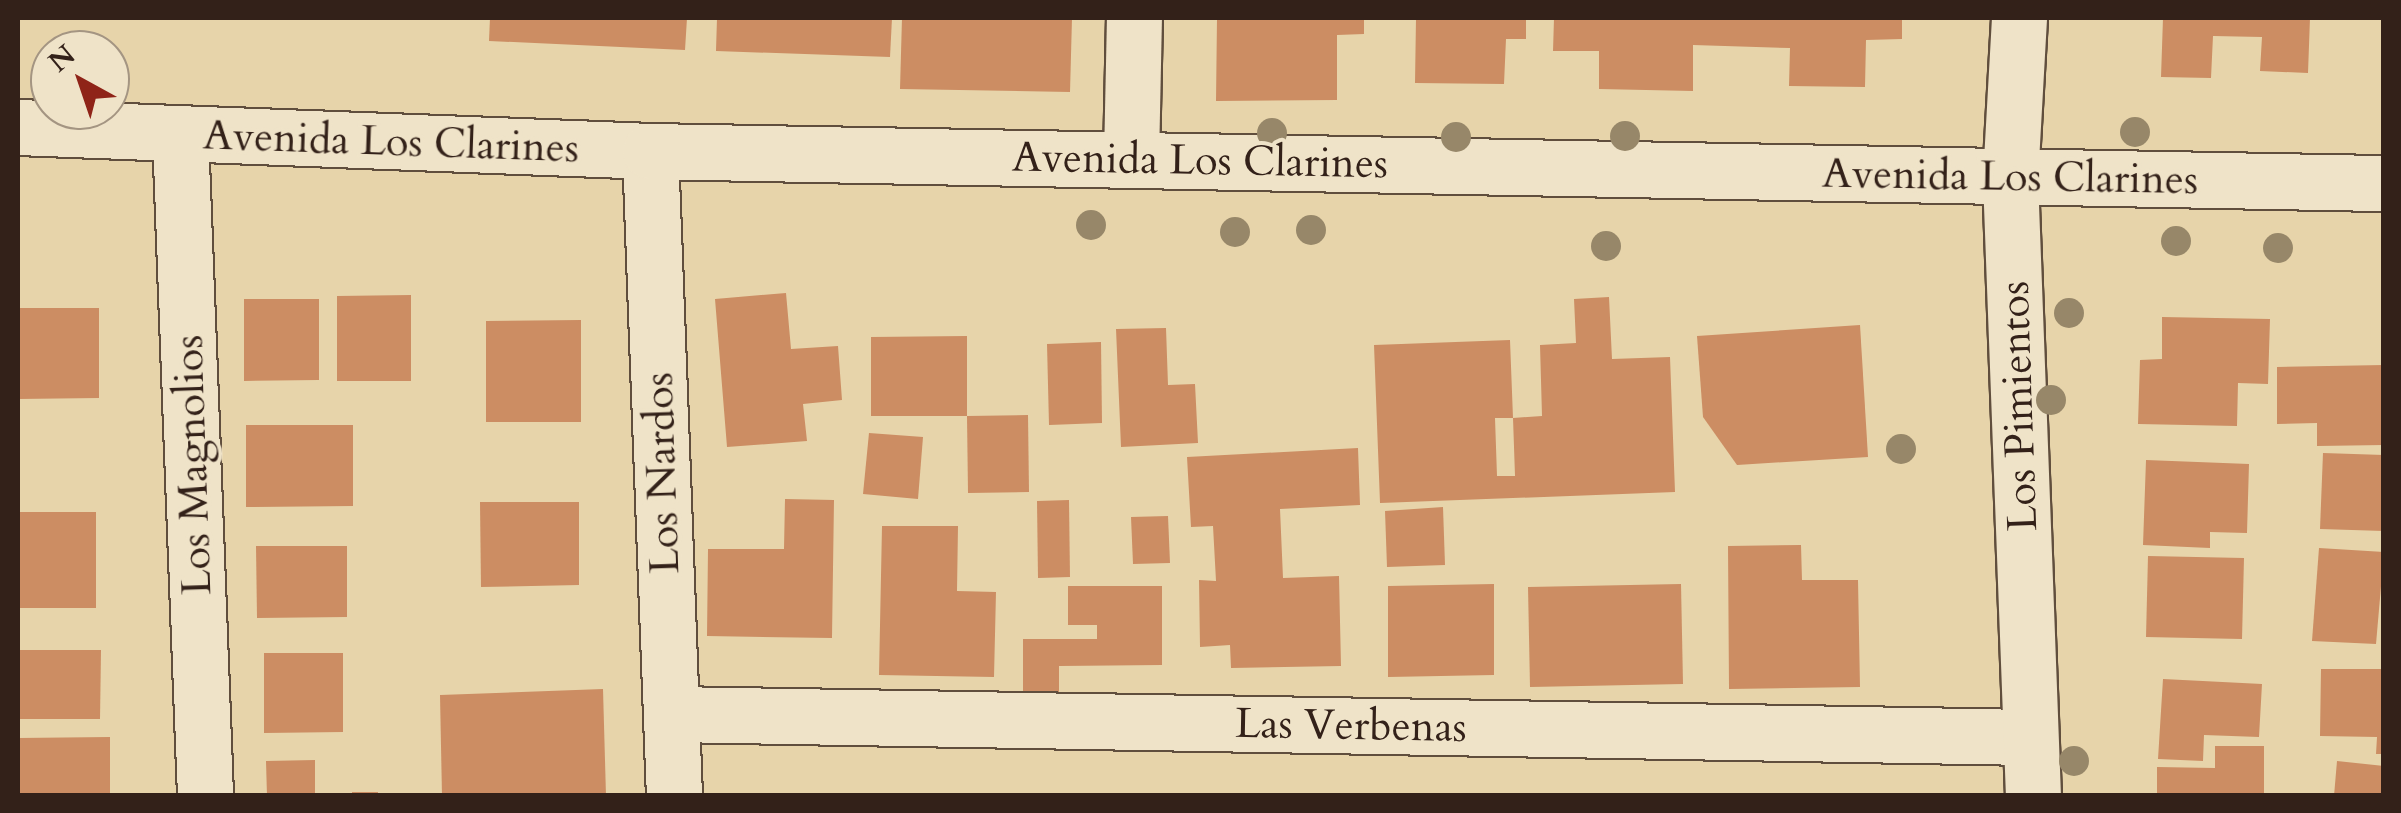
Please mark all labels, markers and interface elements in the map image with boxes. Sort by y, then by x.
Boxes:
north arrow [30,30,130,130]
text: N [40,36,84,81]
street label: Avenida Los Clarines [202,110,580,174]
street label: Avenida Los Clarines [1012,133,1388,189]
street label: Avenida Los Clarines [1822,149,2198,205]
street label: Los Pimientos [1989,280,2049,532]
street label: Los Magnolios [163,334,223,596]
street label: Los Nardos [633,371,691,575]
street label: Las Verbenas [1235,699,1467,753]

